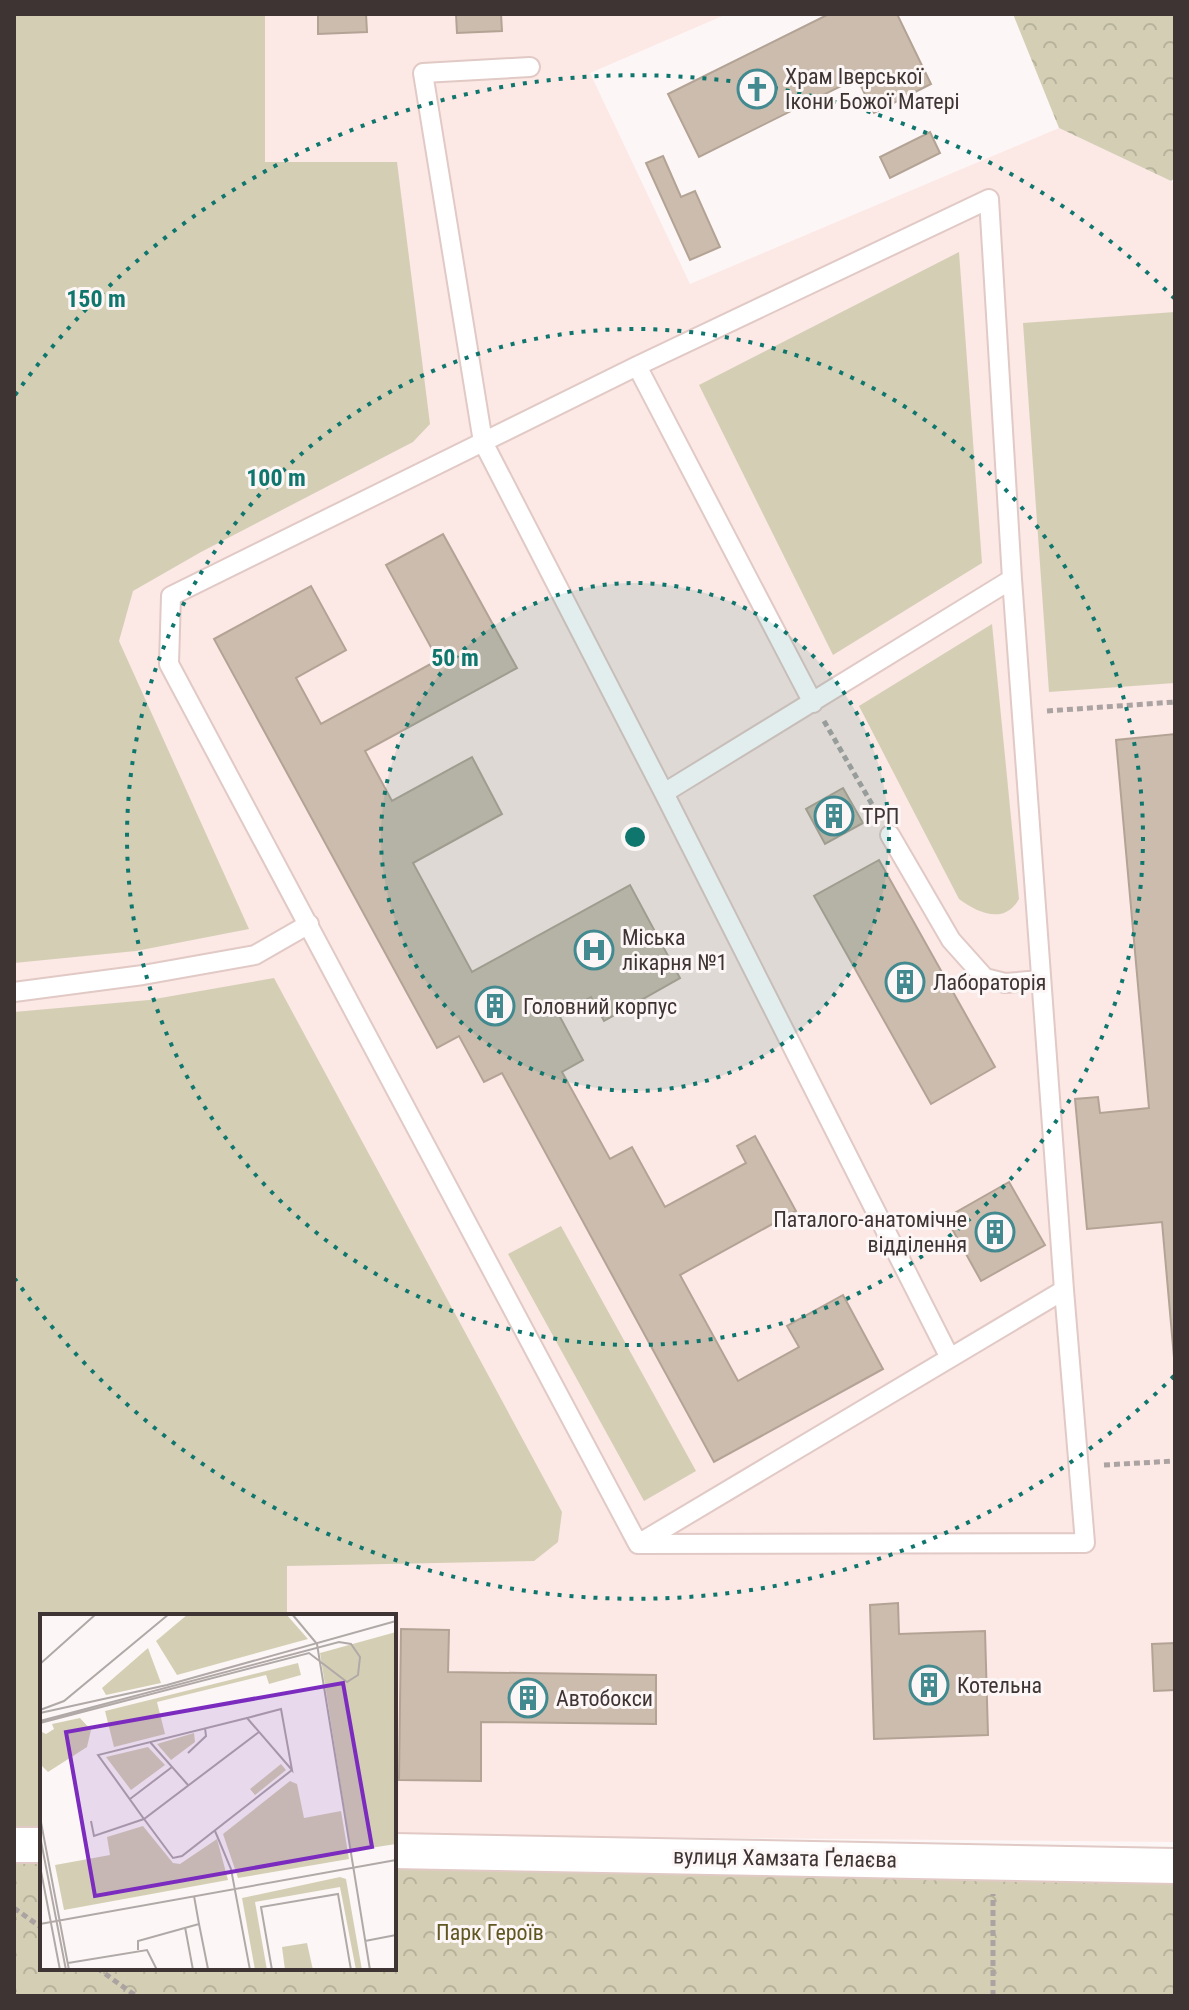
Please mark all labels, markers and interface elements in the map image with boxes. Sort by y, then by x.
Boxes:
place label: Храм Іверської Ікони Божої Матері [785,64,960,114]
church icon: Храм Іверської Ікони Божої Матері [736,68,778,110]
text: 150 m [66,285,126,313]
text: 100 m [246,464,306,492]
text: 50 m [431,644,479,672]
building icon: ТРП [813,795,855,837]
place label: ТРП [862,804,899,829]
centre of rings [621,823,649,851]
place label: Міська лікарня №1 [622,925,727,975]
hospital icon: Міська лікарня №1 [573,929,615,971]
building icon: Лабораторія [884,961,926,1003]
place label: Лабораторія [933,970,1046,995]
building icon: Головний корпус [474,985,516,1027]
place label: Головний корпус [523,994,677,1019]
place label: Паталого-анатомічне відділення [773,1207,967,1257]
building icon: Паталого-анатомічне відділення [974,1211,1016,1253]
inset map [40,1614,396,1970]
building icon: Котельна [908,1664,950,1706]
place label: Котельна [957,1673,1042,1698]
building icon: Автобокси [507,1677,549,1719]
place label: Автобокси [556,1686,653,1711]
street label: вулиця Хамзата Ґелаєва [673,1844,897,1872]
park label: Парк Героїв [436,1920,544,1945]

